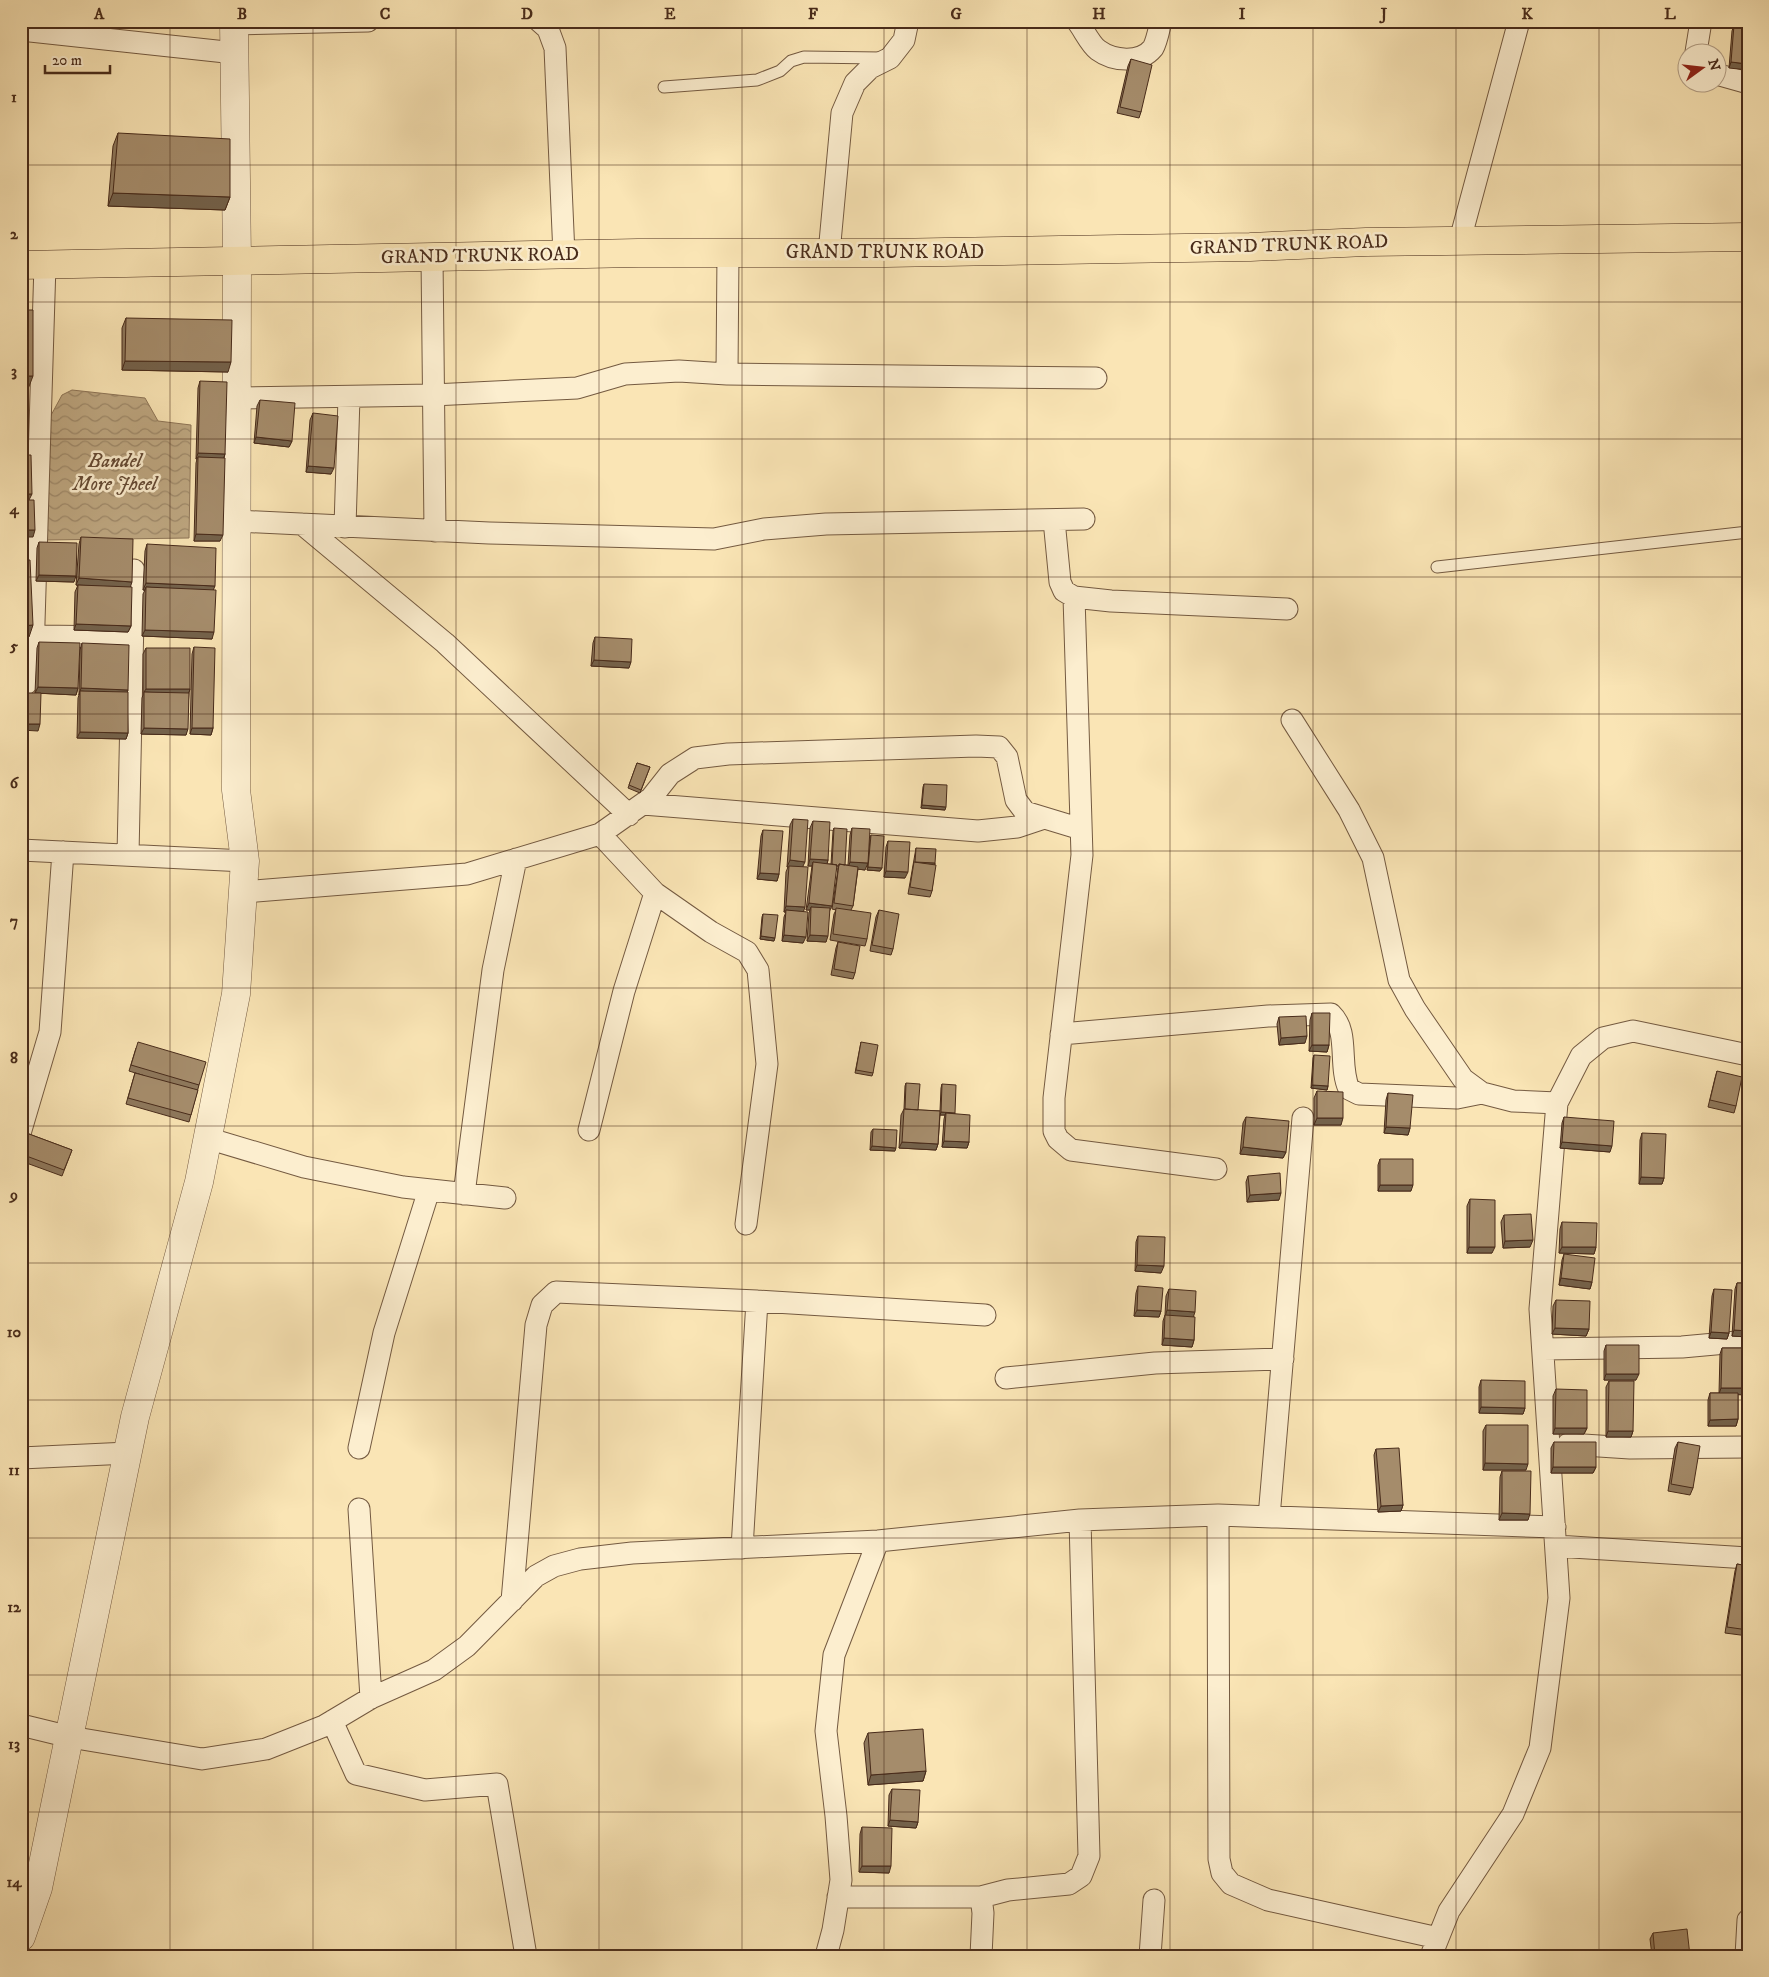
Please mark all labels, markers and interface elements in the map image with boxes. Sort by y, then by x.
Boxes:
text: A [93,4,105,24]
text: B [237,4,247,24]
text: C [380,4,390,24]
text: D [521,4,533,24]
text: E [664,4,676,24]
text: F [808,4,818,24]
text: G [950,4,962,24]
text: H [1092,4,1106,24]
text: I [1239,4,1246,24]
text: J [1379,4,1388,24]
text: K [1521,4,1533,24]
text: L [1664,4,1676,24]
scale bar [45,42,110,74]
north arrow [1676,42,1726,92]
text: 20 m [52,51,82,70]
text: N [1703,57,1724,73]
text: 1 [11,87,17,107]
text: 2 [10,224,19,244]
street label: GRAND TRUNK ROAD [1189,230,1389,260]
street label: GRAND TRUNK ROAD [786,241,984,264]
street label: GRAND TRUNK ROAD [381,243,579,269]
text: 3 [11,361,17,381]
water label: Bandel More Jheel [71,449,159,497]
text: 4 [8,499,19,519]
text: 5 [9,636,18,656]
text: 6 [10,773,20,793]
text: 7 [10,911,18,931]
text: 8 [10,1048,18,1068]
text: 9 [9,1185,18,1205]
text: 10 [7,1322,22,1342]
text: 11 [8,1460,20,1480]
text: 12 [7,1597,22,1617]
text: 13 [8,1734,20,1754]
text: 14 [6,1872,22,1892]

